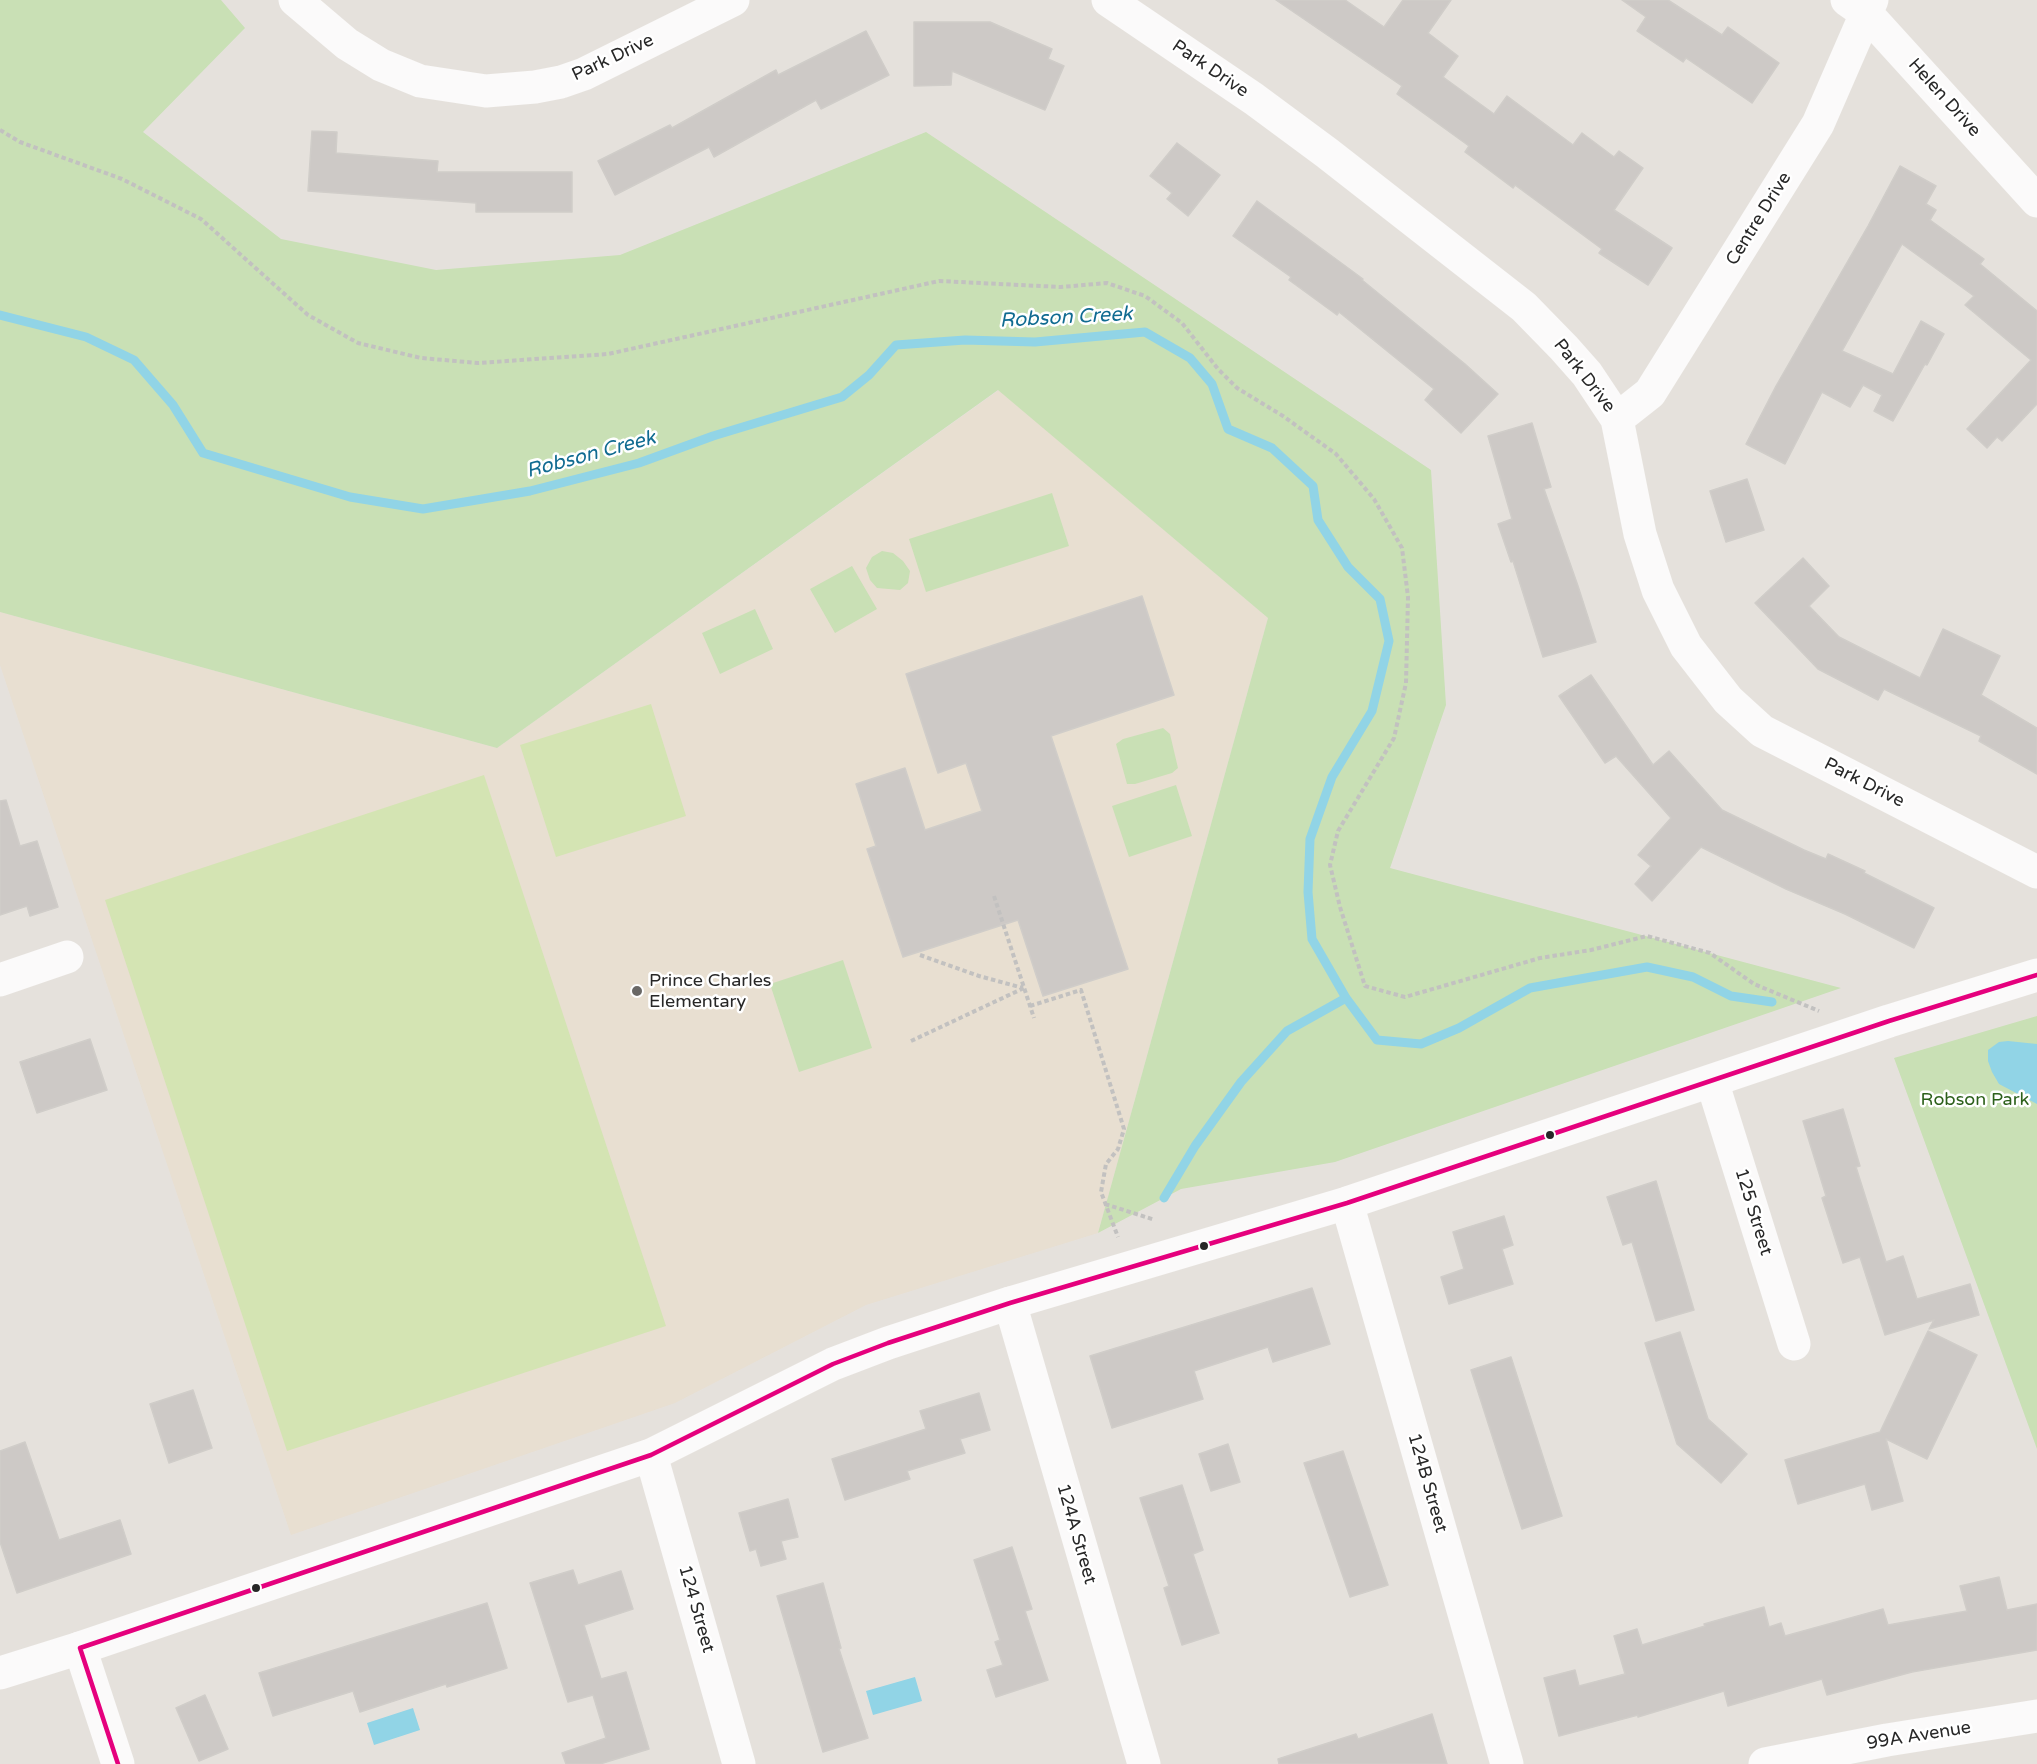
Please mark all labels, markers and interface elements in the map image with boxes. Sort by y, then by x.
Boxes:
street label: Park Drive [569,30,657,86]
street label: Park Drive [1168,36,1252,102]
street label: Helen Drive [1903,54,1985,142]
street label: Centre Drive [1722,168,1796,270]
water label: Robson Creek [999,303,1133,333]
street label: Park Drive [1549,335,1619,417]
water label: Robson Creek [524,426,658,484]
street label: Park Drive [1820,754,1908,812]
place label: Prince Charles Elementary [649,970,771,1012]
marker: Prince Charles Elementary [630,984,644,998]
park label: Robson Park [1921,1089,2029,1111]
unlabelled marker [1544,1129,1556,1141]
street label: 125 Street [1730,1166,1776,1258]
unlabelled marker [1198,1240,1210,1252]
street label: 124B Street [1402,1431,1452,1535]
street label: 124A Street [1051,1481,1101,1587]
street label: 124 Street [673,1563,719,1655]
unlabelled marker [250,1582,262,1594]
street label: 99A Avenue [1865,1717,1973,1755]

